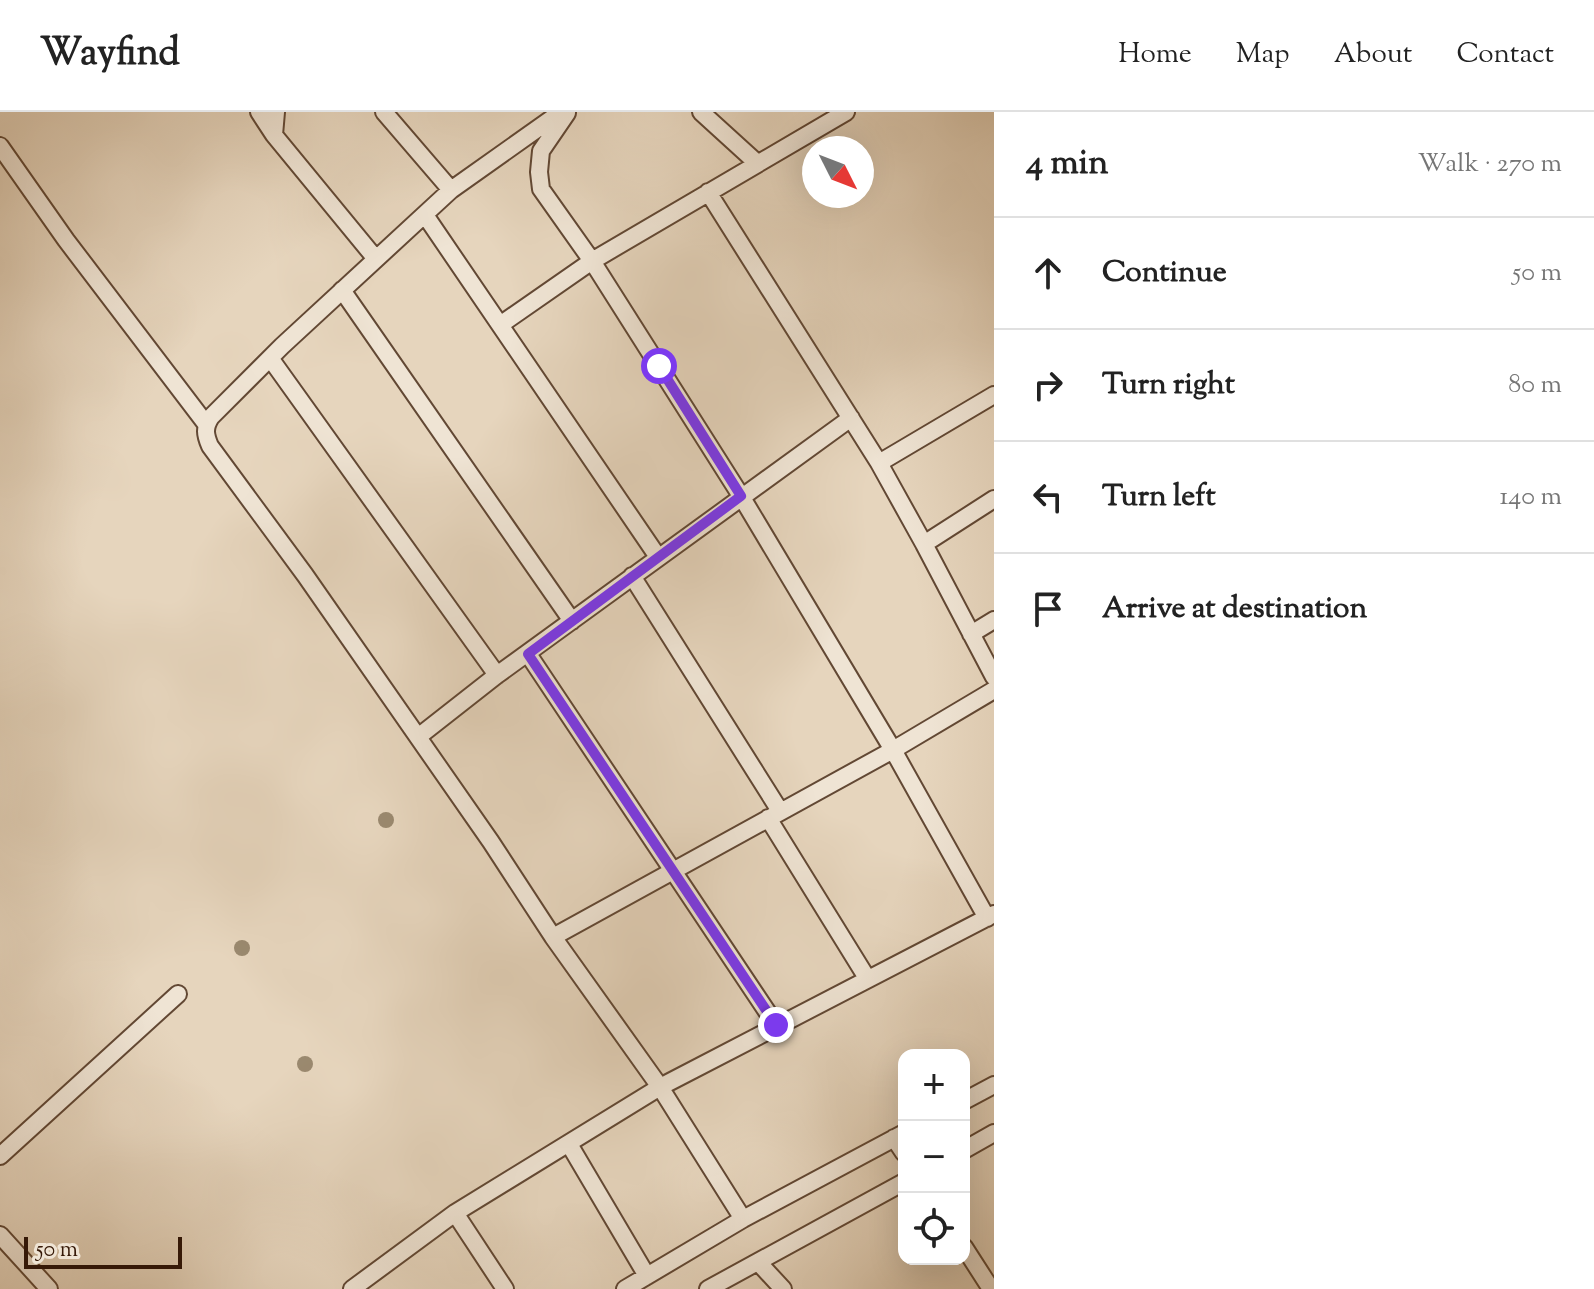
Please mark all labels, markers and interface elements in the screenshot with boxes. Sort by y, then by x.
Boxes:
text: Wayfind [40,28,180,82]
text: Home [1118,35,1192,75]
text: Map [1236,35,1290,75]
text: About [1334,35,1412,75]
text: Contact [1456,35,1554,75]
north arrow [802,136,874,208]
text: 4 min [1026,140,1108,189]
text: Walk · 270 m [1418,146,1562,183]
icon: ahead [1026,251,1070,295]
text: Continue [1102,252,1227,295]
text: 50 m [1512,255,1562,292]
route start [641,348,677,384]
icon: right [1026,363,1070,407]
text: Turn right [1102,364,1235,407]
text: 80 m [1508,367,1562,404]
icon: left [1026,475,1070,519]
text: Turn left [1102,476,1216,519]
text: 140 m [1499,479,1562,516]
icon: arrive [1026,587,1070,631]
text: Arrive at destination [1102,588,1367,631]
route end [758,1007,794,1043]
map controls [898,1049,970,1265]
button: + [898,1049,970,1121]
button: − [898,1121,970,1193]
button: locate [898,1193,970,1265]
scale bar [24,1233,182,1269]
text: 50 m [36,1235,78,1267]

